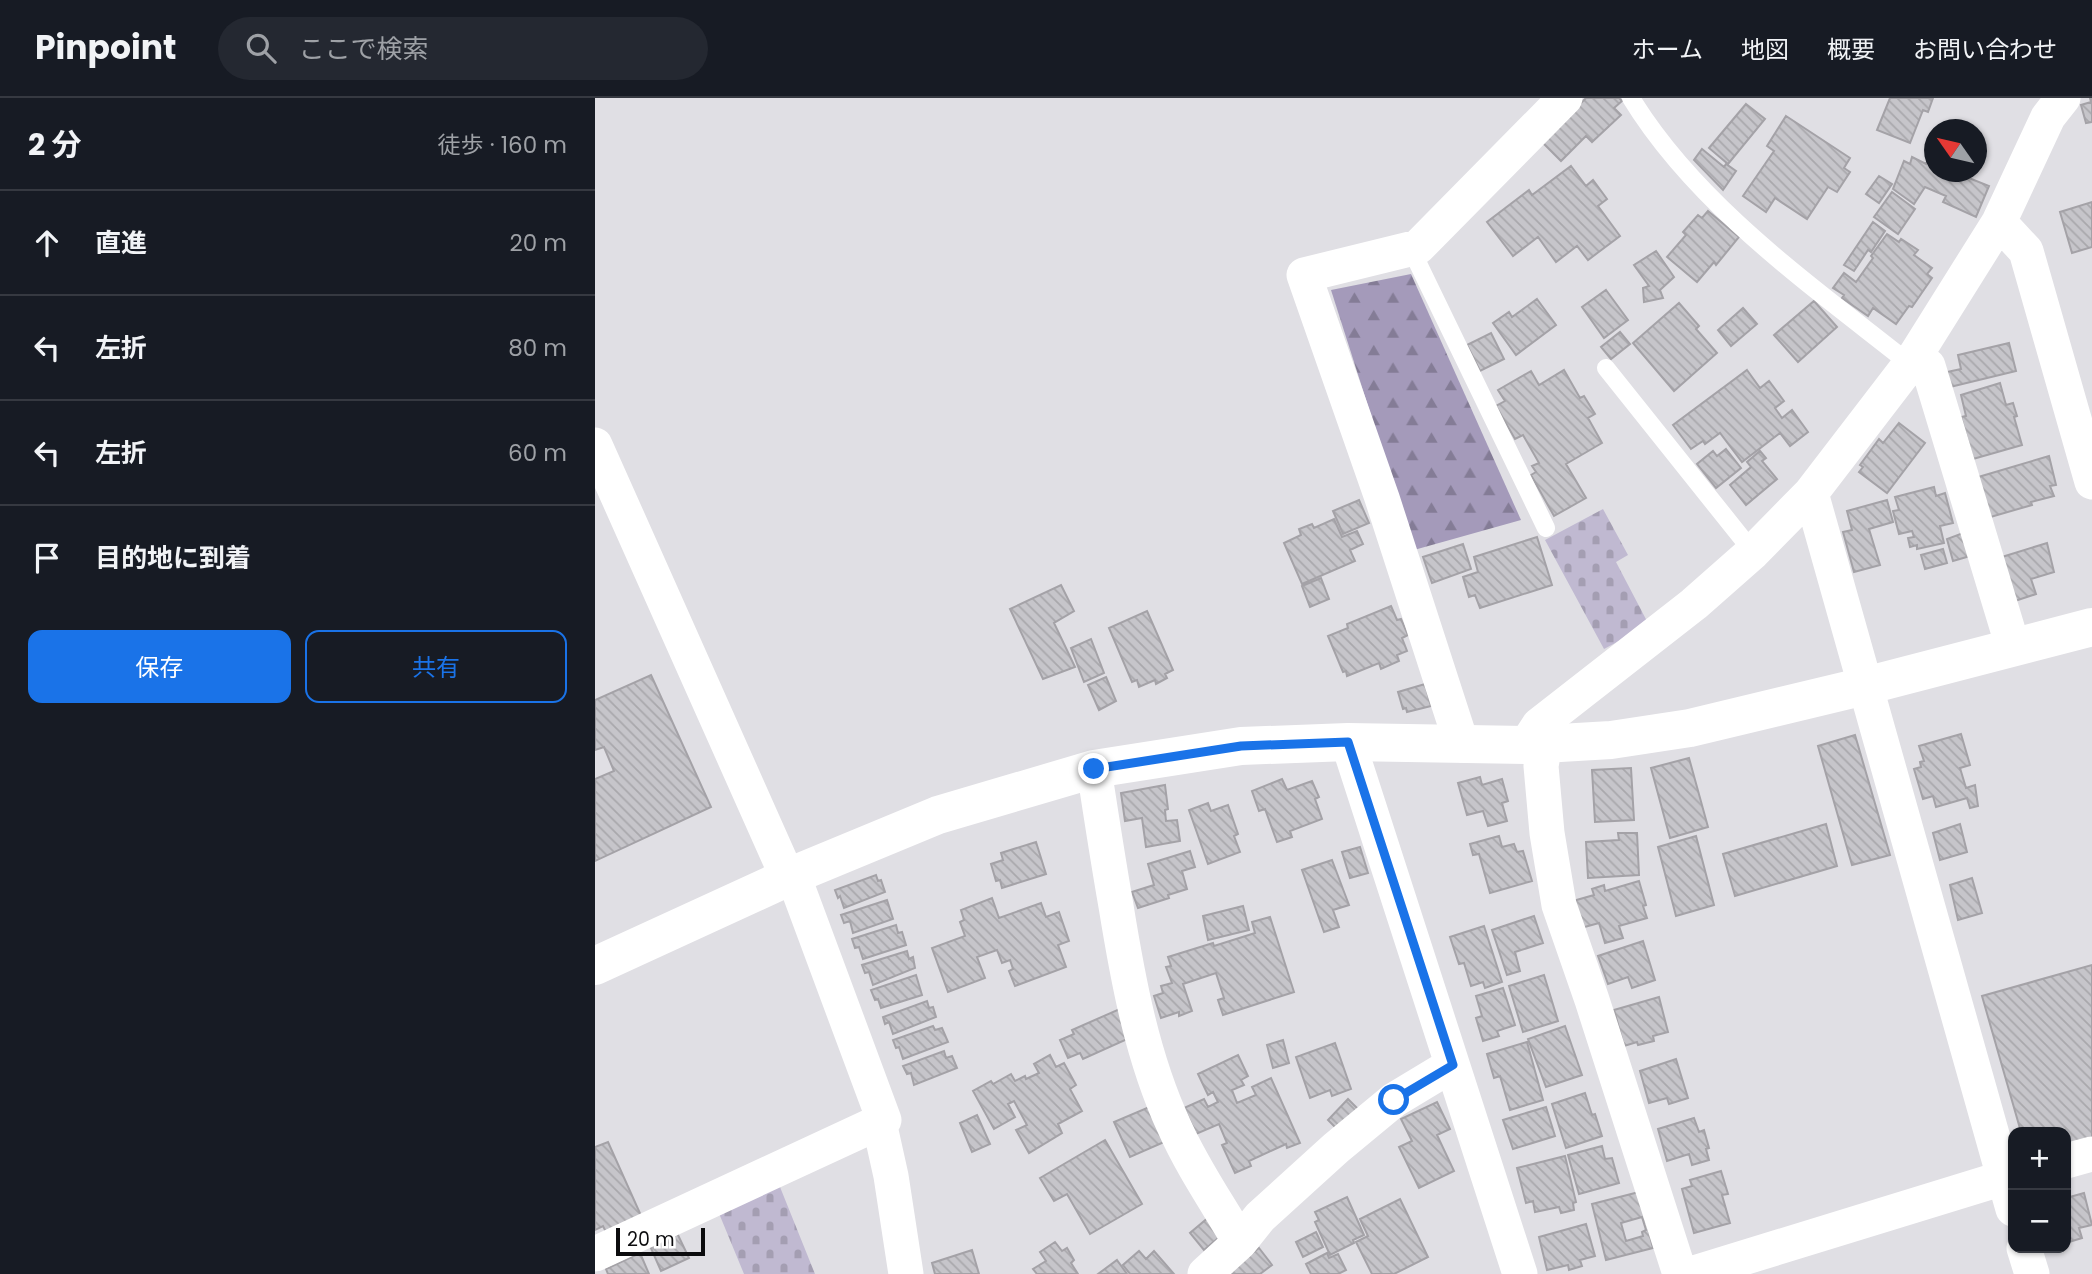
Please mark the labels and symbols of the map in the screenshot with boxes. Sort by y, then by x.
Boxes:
north arrow [1924,119,1987,182]
route end [1078,753,1109,784]
route start [1378,1084,1409,1115]
scale bar [616,1225,705,1257]

